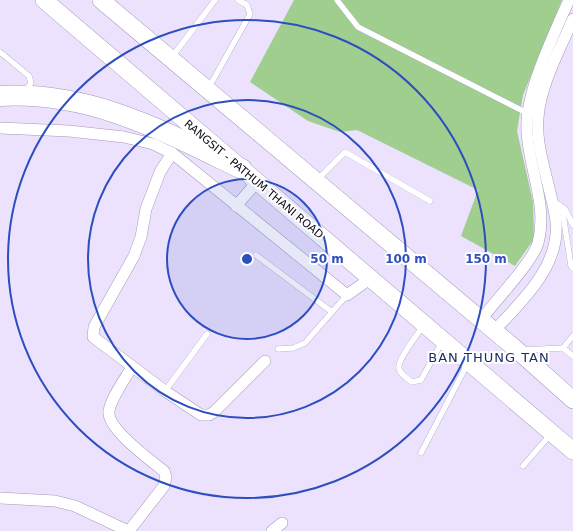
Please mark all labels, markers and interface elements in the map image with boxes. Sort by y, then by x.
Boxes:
street label: RANGSIT - PATHUM THANI ROAD [181,117,326,241]
centre of rings [240,252,254,266]
text: 50 m [310,252,344,266]
text: 100 m [385,252,427,266]
text: 150 m [465,252,507,266]
district label: BAN THUNG TAN [428,350,550,365]

